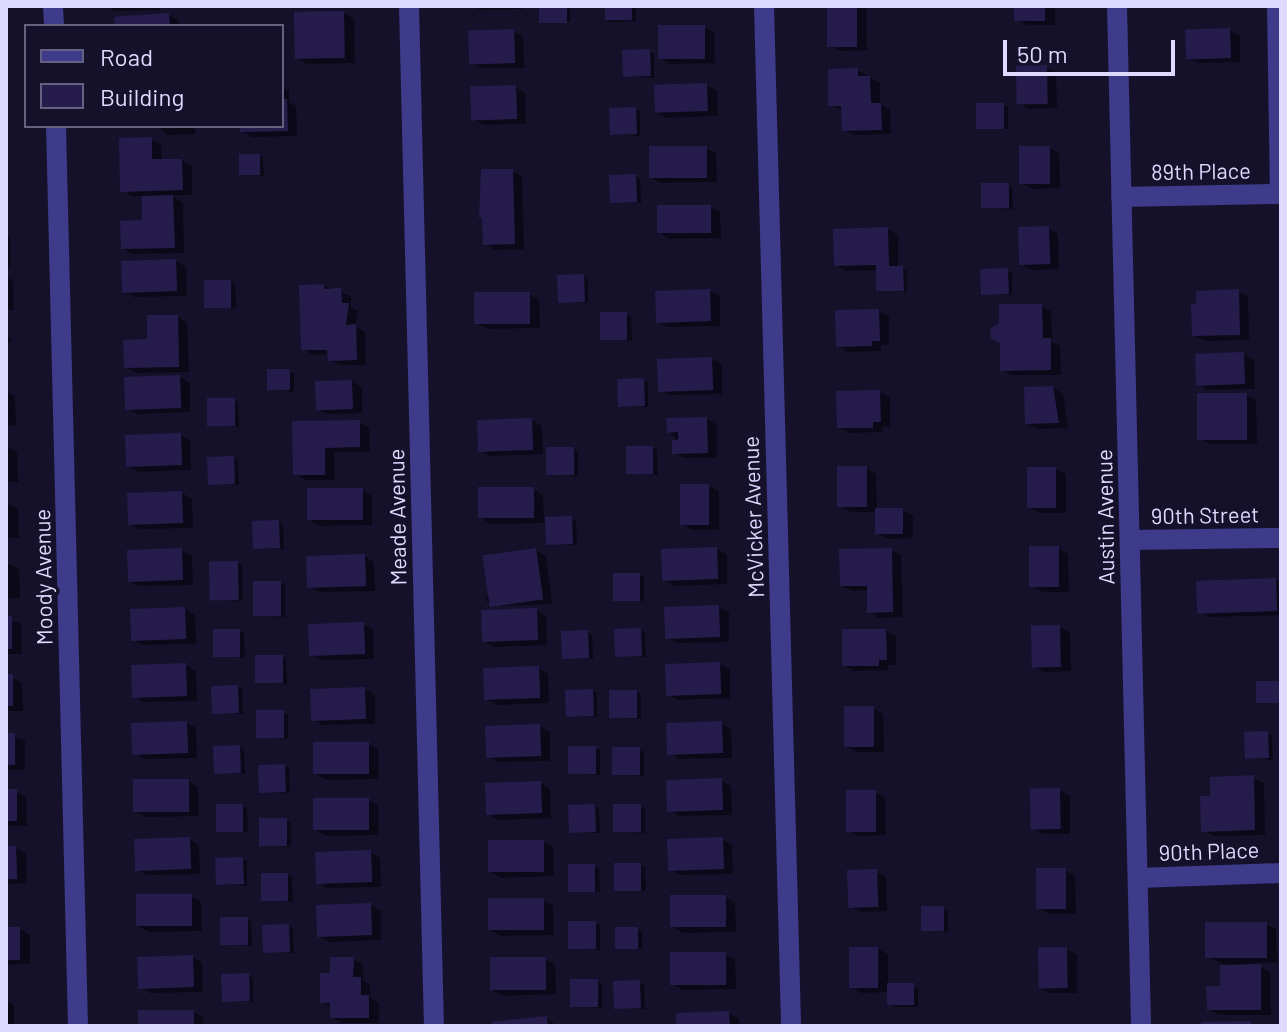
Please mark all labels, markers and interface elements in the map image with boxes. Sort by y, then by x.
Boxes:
legend [24,24,284,128]
scale bar [1007,24,1179,74]
text: 50 m [1017,39,1068,68]
text: Road [100,42,153,71]
text: Building [100,82,184,111]
street label: 89th Place [1151,157,1251,185]
street label: McVicker Avenue [737,436,769,598]
street label: Meade Avenue [383,448,411,586]
street label: Austin Avenue [1091,449,1119,585]
street label: 90th Street [1151,501,1259,529]
street label: Moody Avenue [29,509,57,645]
street label: 90th Place [1158,836,1260,866]

